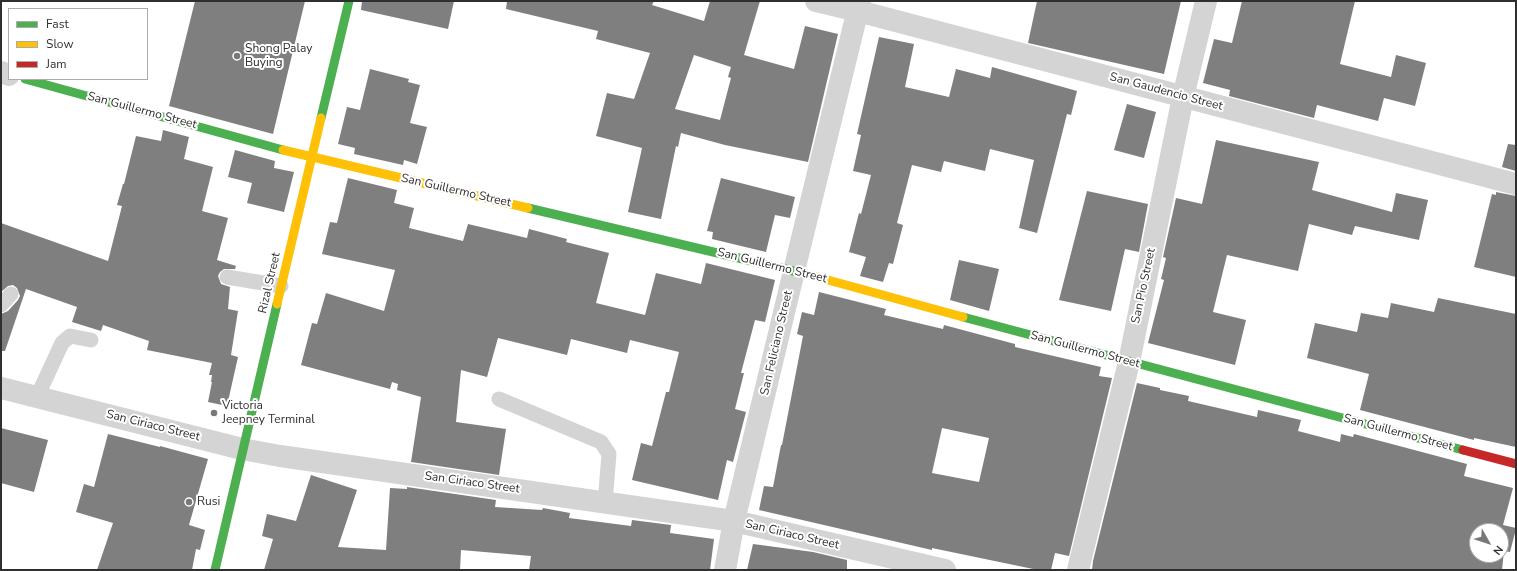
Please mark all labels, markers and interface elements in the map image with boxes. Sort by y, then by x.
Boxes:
legend [8,8,148,80]
text: Fast [46,16,69,32]
text: Slow [46,36,74,52]
place label: Shong Palay Buying [245,42,312,70]
marker: Shong Palay Buying [232,51,242,61]
text: Jam [46,56,67,72]
street label: San Gaudencio Street [1108,70,1224,114]
street label: San Guillermo Street [86,90,198,132]
street label: San Guillermo Street [400,171,512,211]
street label: San Guillermo Street [716,245,828,287]
street label: San Pio Street [1129,247,1159,325]
street label: Rizal Street [256,251,284,315]
street label: San Feliciano Street [758,289,796,397]
street label: San Guillermo Street [1029,329,1141,371]
place label: Victoria Jeepney Terminal [222,399,315,427]
street label: San Ciriaco Street [105,407,201,445]
marker: Victoria Jeepney Terminal [209,408,219,418]
street label: San Guillermo Street [1342,412,1454,454]
street label: San Ciriaco Street [424,469,520,497]
place label: Rusi [197,495,220,509]
marker: Rusi [184,497,194,507]
street label: San Ciriaco Street [744,517,840,553]
north arrow [1469,523,1509,563]
text: N [1490,542,1506,558]

